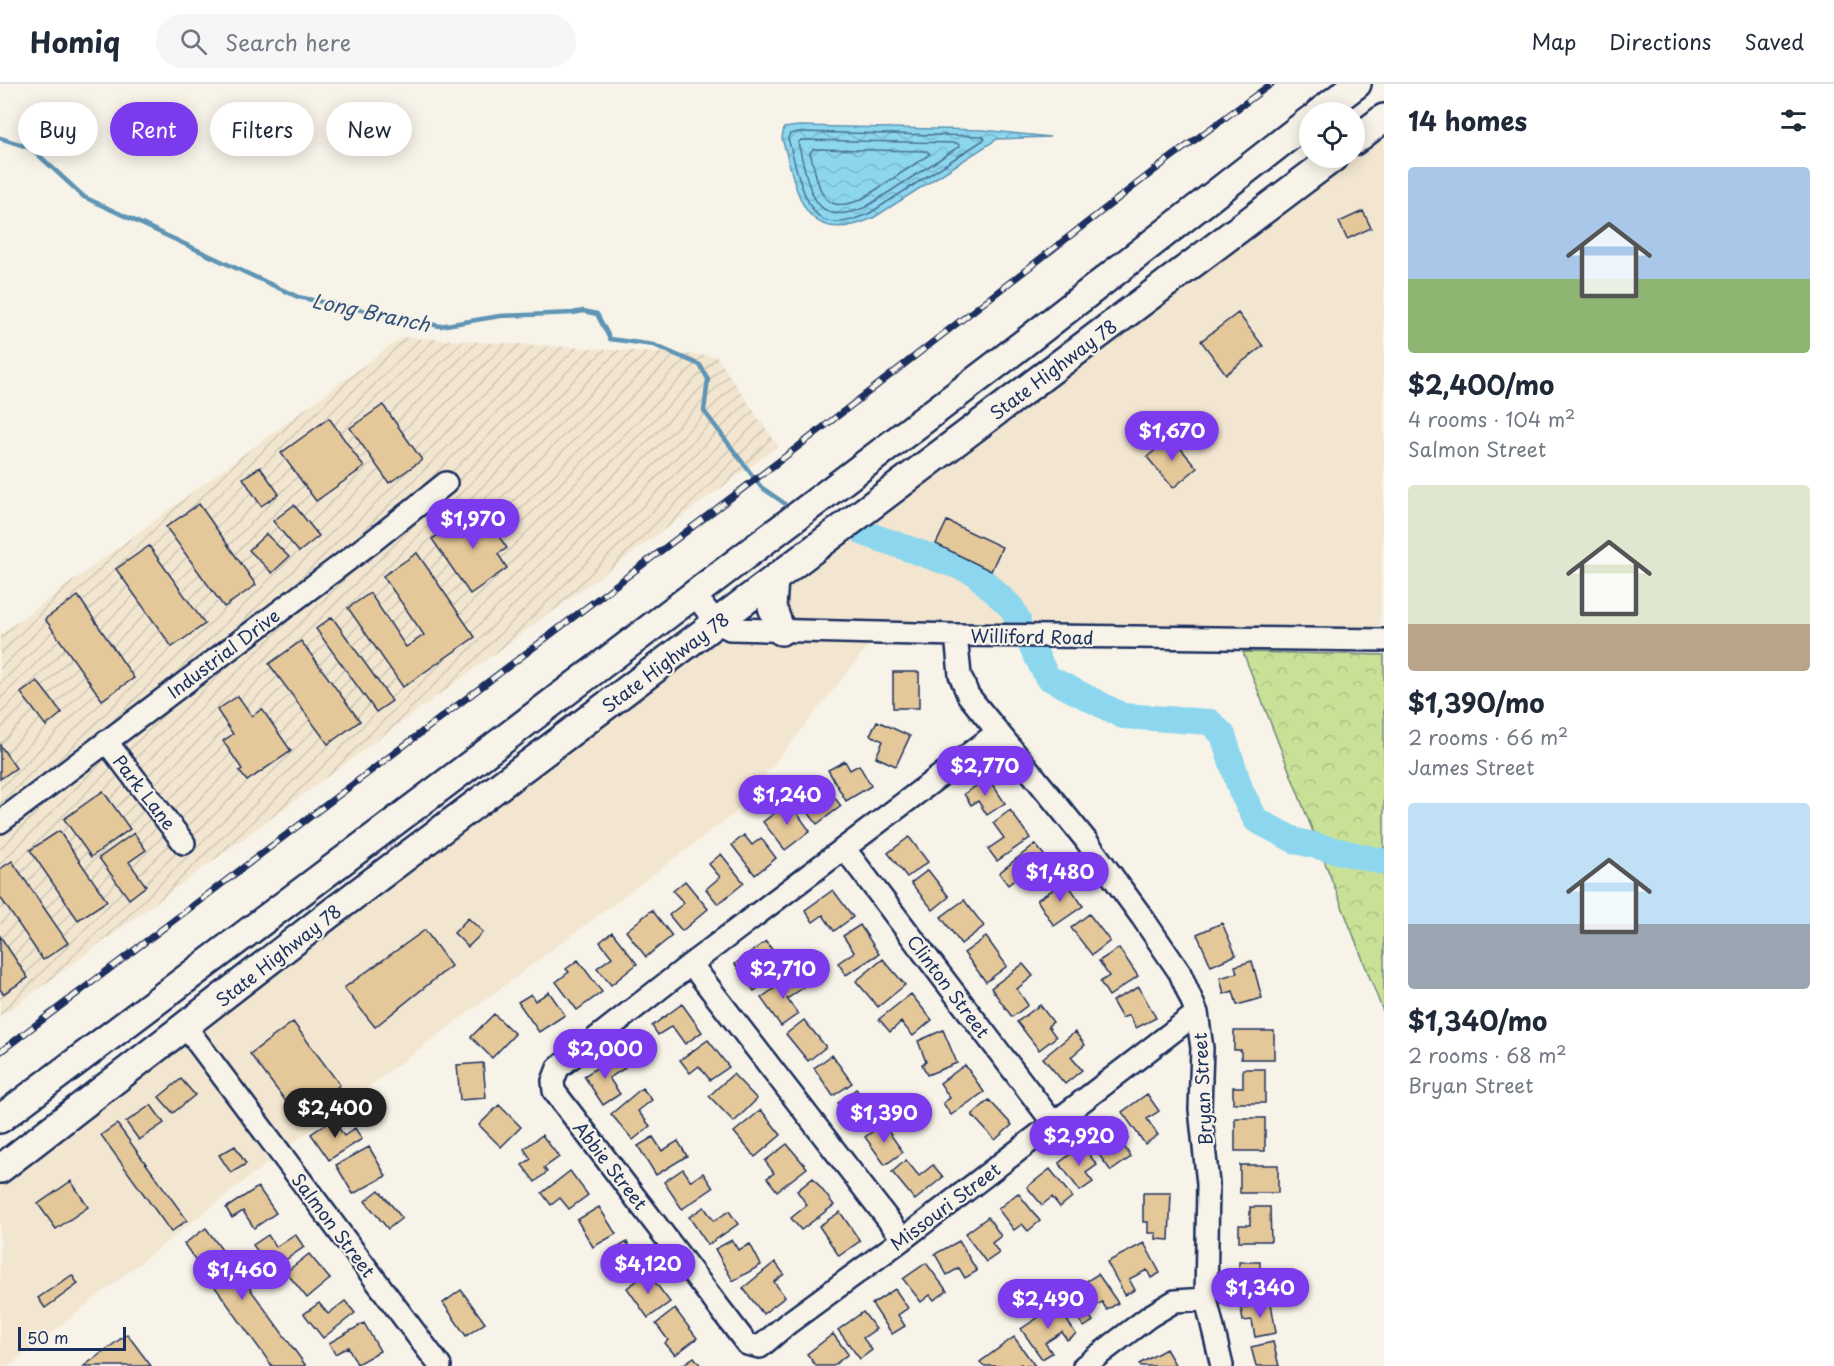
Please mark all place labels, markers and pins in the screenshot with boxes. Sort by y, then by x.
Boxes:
pin: $1,670 [1123,411,1221,462]
pin: $1,970 [424,499,522,550]
pin: $2,770 [936,746,1034,797]
pin: $1,240 [738,775,836,826]
pin: $1,480 [1011,852,1109,903]
pin: $2,710 [734,949,832,1000]
pin: $2,000 [556,1029,654,1080]
pin: $2,400 [286,1088,384,1139]
pin: $1,390 [835,1093,933,1144]
pin: $2,920 [1030,1116,1128,1167]
pin: $4,120 [599,1244,697,1295]
pin: $1,460 [193,1250,291,1301]
pin: $1,340 [1211,1268,1309,1319]
pin: $2,490 [999,1279,1097,1330]

